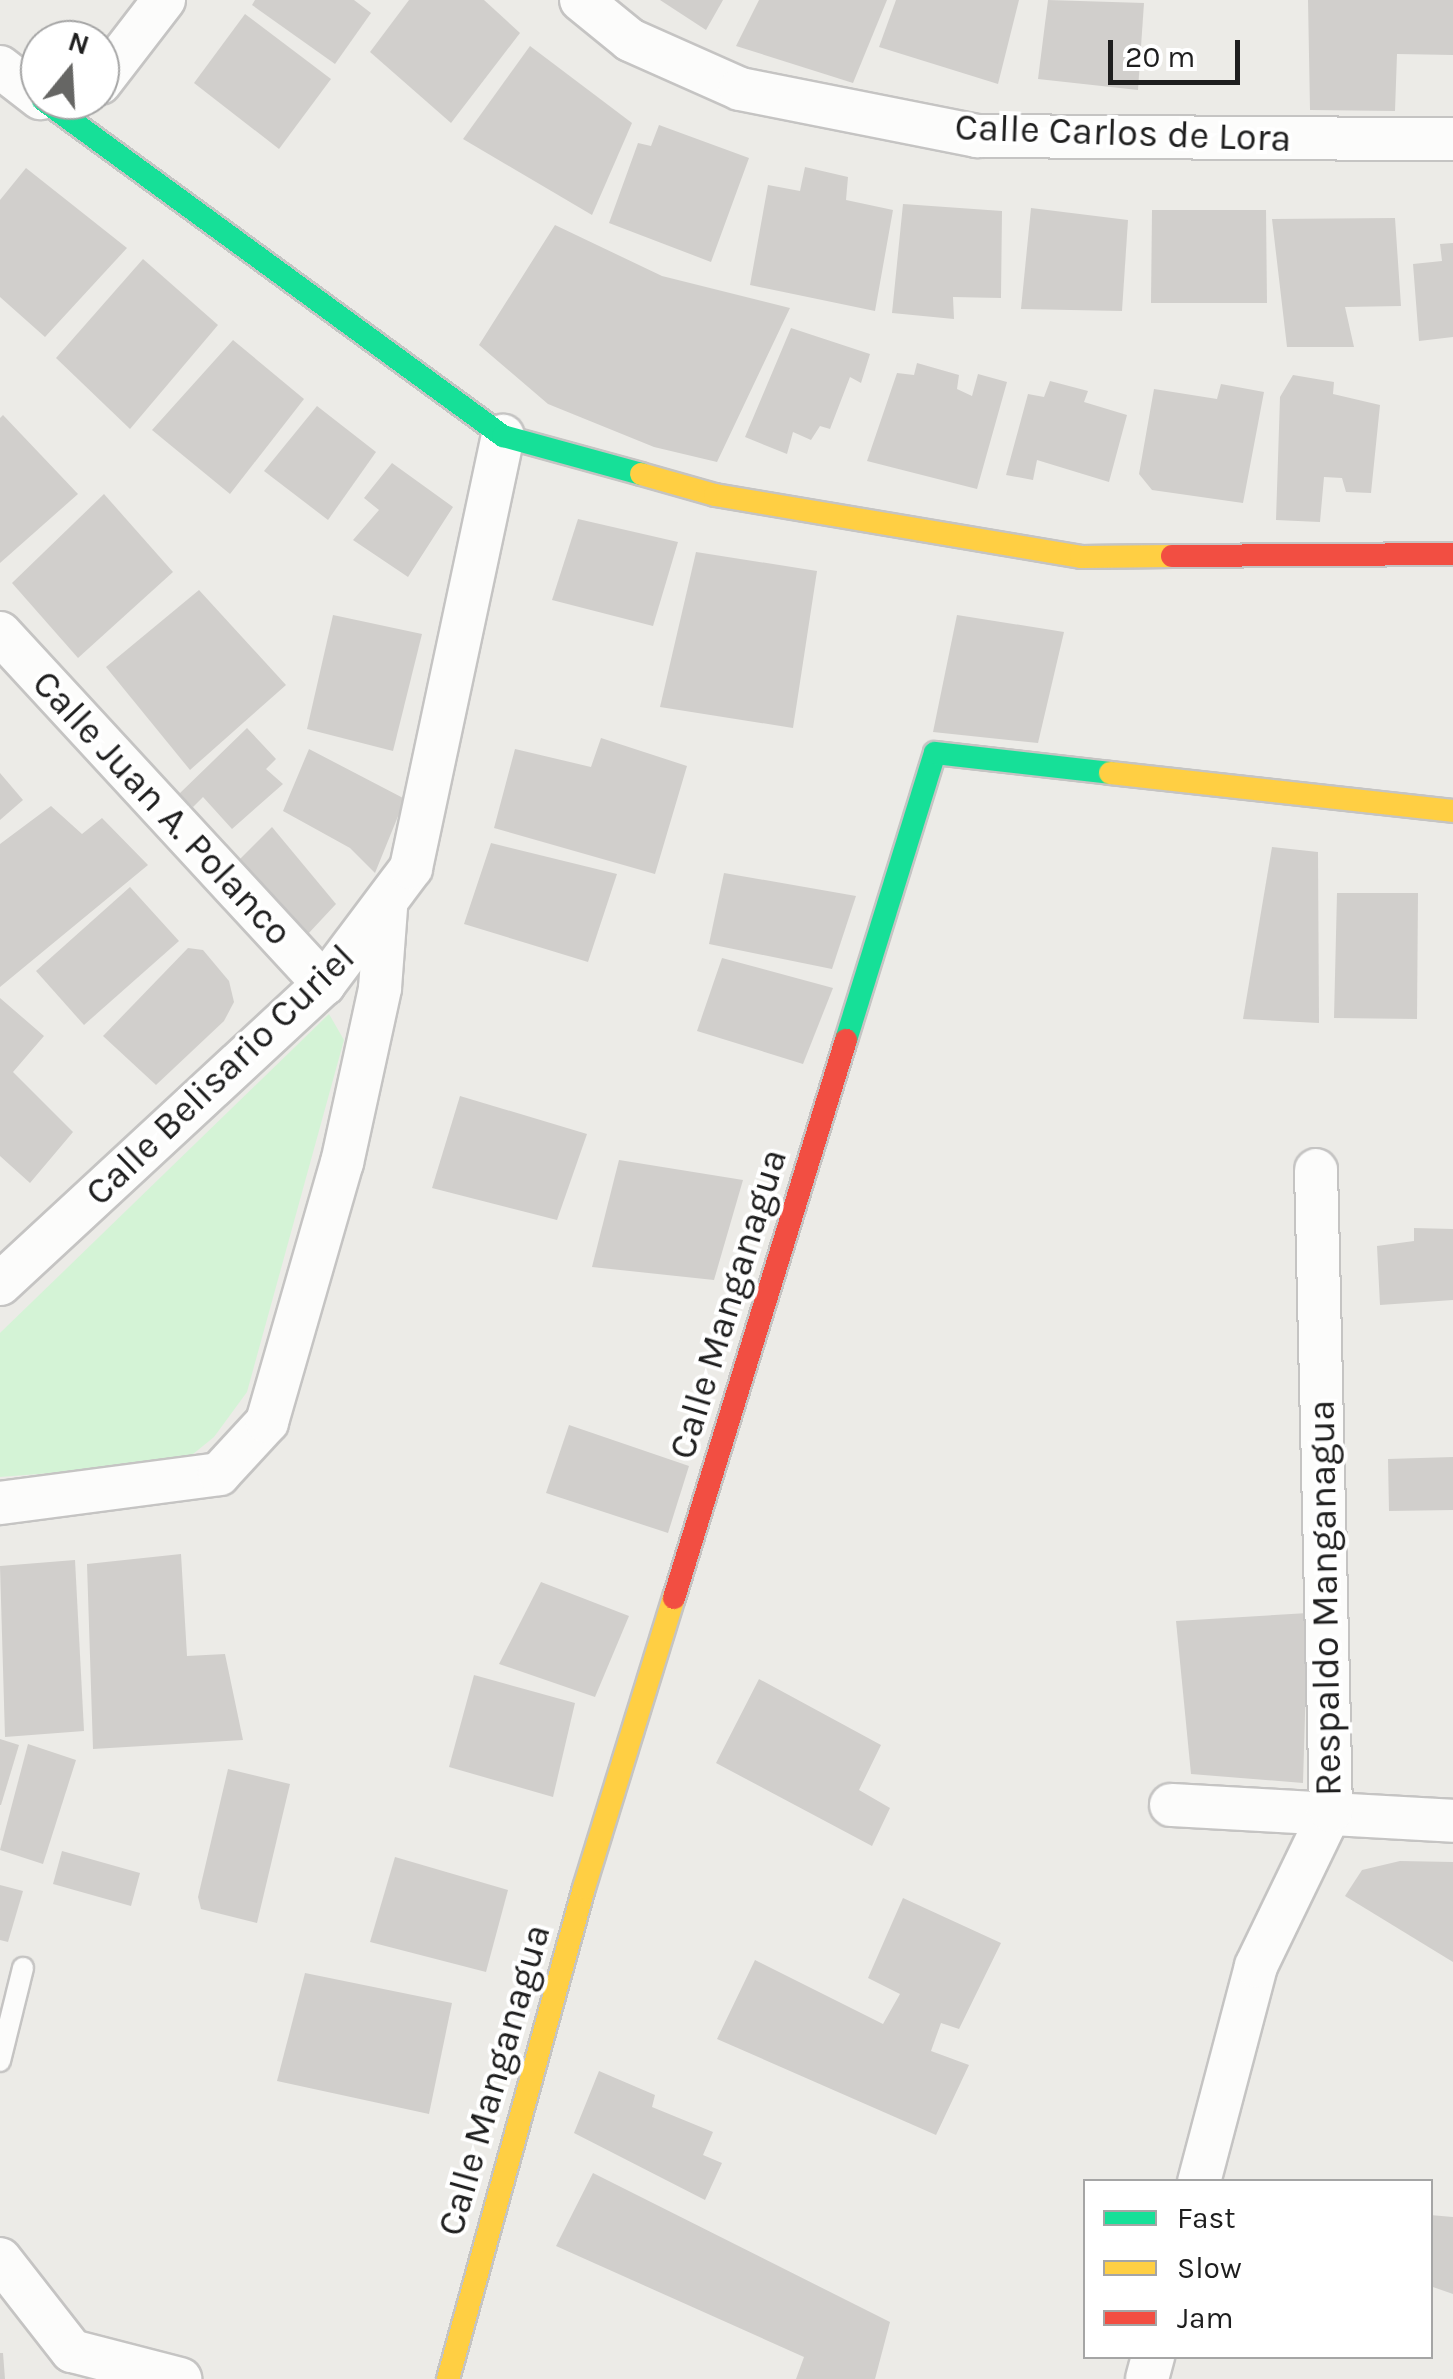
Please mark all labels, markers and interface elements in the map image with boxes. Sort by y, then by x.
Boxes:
north arrow [20,20,120,120]
scale bar [1113,20,1246,82]
text: N [64,24,93,62]
text: 20 m [1125,39,1195,75]
street label: Calle Carlos de Lora [954,104,1292,162]
street label: Calle Juan A. Polanco [23,661,301,955]
street label: Calle Belisario Curiel [76,935,364,1215]
street label: Calle Manganagua [659,1144,797,1464]
street label: Respaldo Manganagua [1299,1399,1351,1797]
street label: Calle Manganagua [428,1919,560,2241]
legend [1083,2179,1433,2359]
text: Fast [1177,2200,1236,2236]
text: Slow [1177,2250,1242,2286]
text: Jam [1177,2300,1234,2336]

